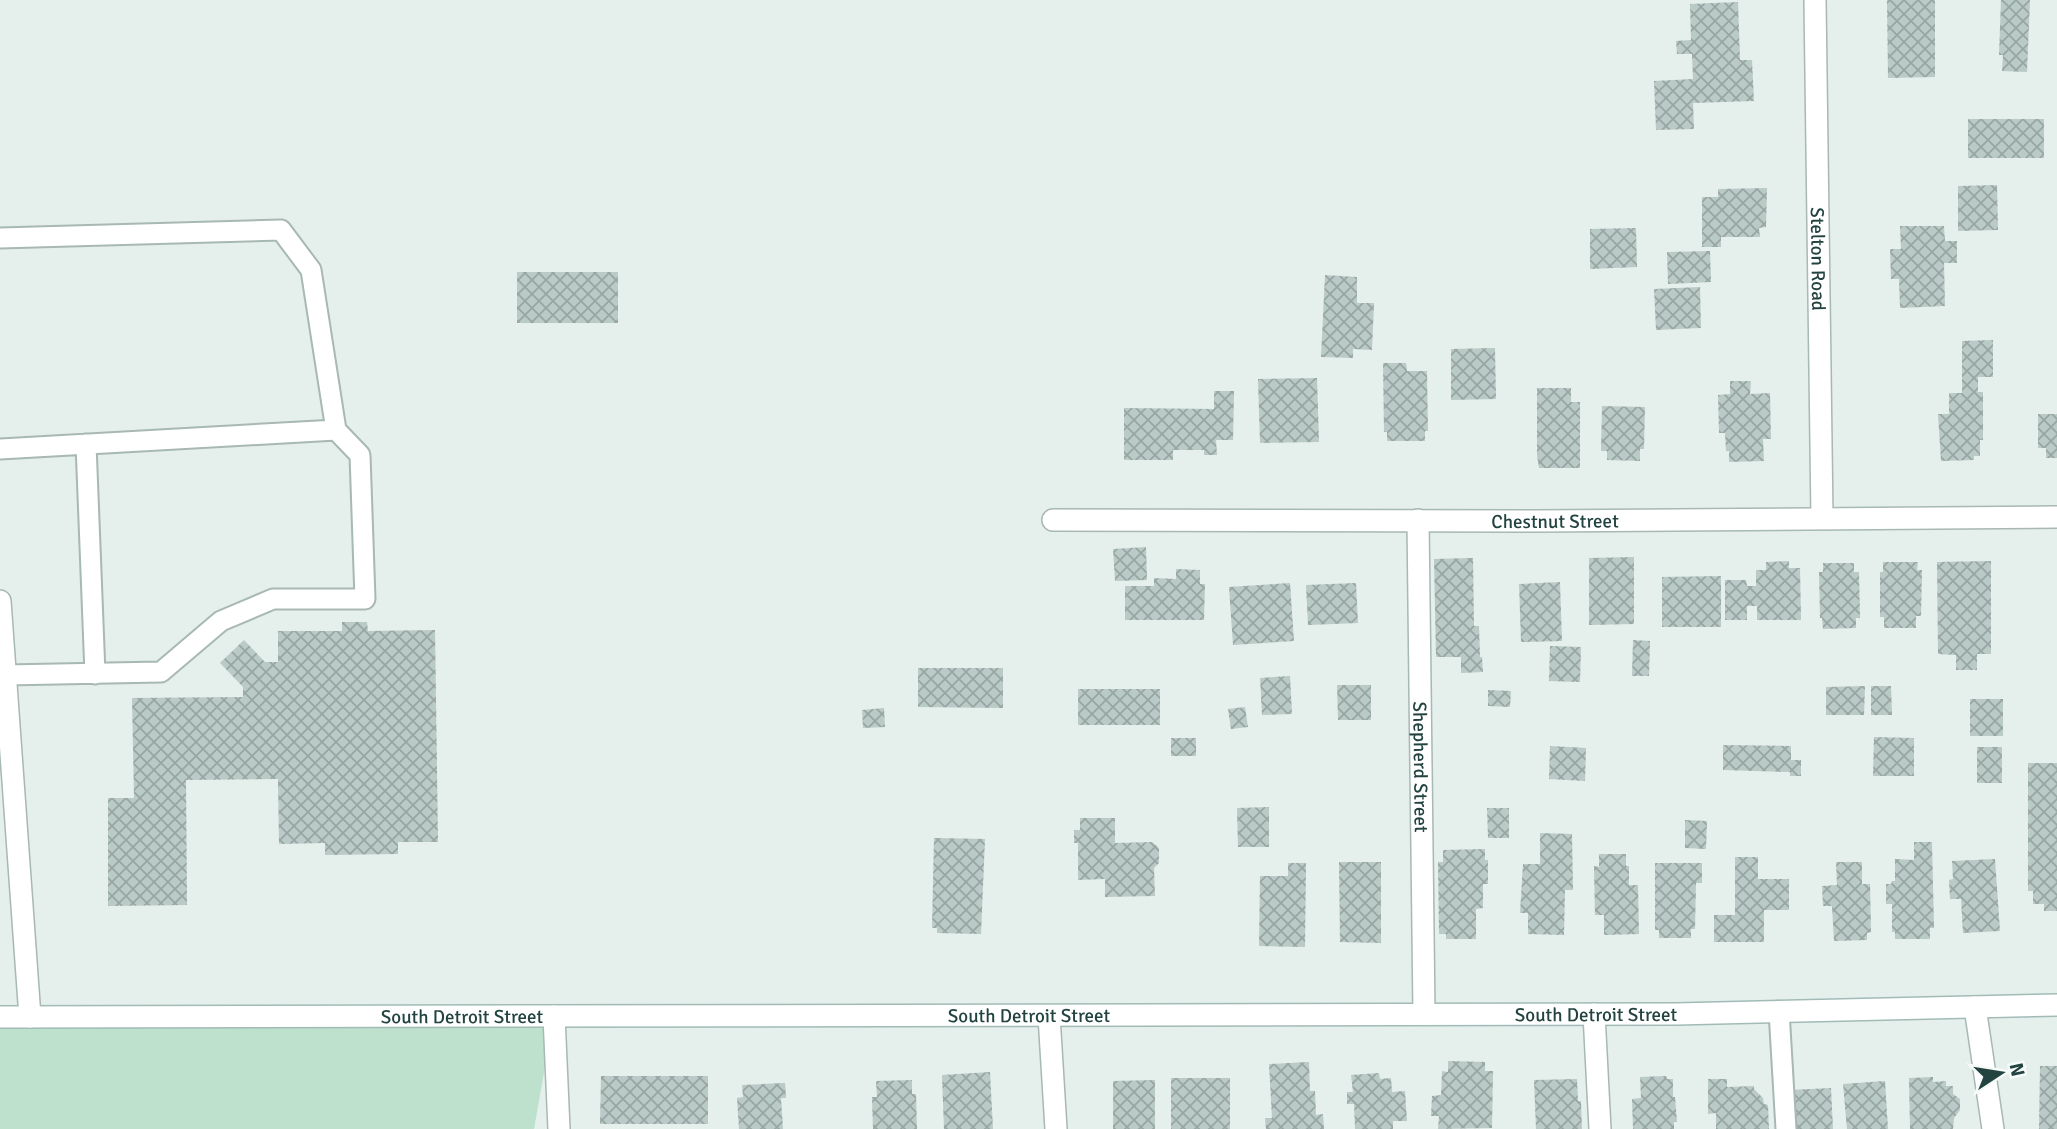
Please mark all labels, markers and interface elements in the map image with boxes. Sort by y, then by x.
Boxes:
street label: Stelton Road [1805,207,1830,311]
street label: Chestnut Street [1491,509,1619,534]
street label: Shepherd Street [1407,701,1433,833]
street label: South Detroit Street [1515,1003,1678,1027]
street label: South Detroit Street [948,1004,1111,1028]
street label: South Detroit Street [381,1005,544,1029]
north arrow [1966,1038,2036,1108]
text: N [2004,1061,2030,1079]

